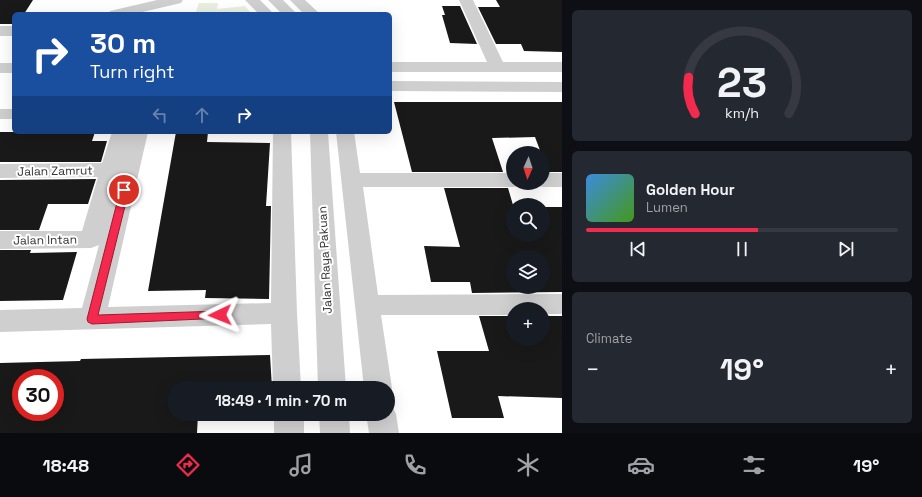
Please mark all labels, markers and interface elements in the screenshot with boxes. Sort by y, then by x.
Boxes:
text: 30 m [90,25,156,61]
icon: right [24,28,76,80]
text: 23 [717,55,767,108]
text: Turn right [90,60,174,83]
text: km/h [725,103,759,121]
icon: left [149,104,171,126]
icon: ahead [191,104,213,126]
icon: right [233,104,255,126]
north arrow [506,146,550,190]
map controls [506,146,550,346]
street label: Jalan Zamrut [17,162,93,180]
pin [107,173,141,207]
icon: arrive [113,179,135,201]
text: Golden Hour [646,180,735,199]
button: search [506,198,550,242]
text: Lumen [646,199,688,216]
street label: Jalan Raya Pakuan [314,206,336,314]
street label: Jalan Intan [13,231,77,249]
icon: previous [627,238,649,260]
icon: pause [731,238,753,260]
icon: next [835,238,857,260]
button: layers [506,250,550,294]
position arrow [199,294,241,336]
button: + [506,302,550,346]
text: Climate [586,330,632,347]
text: 19° [720,350,764,389]
text: − [586,355,600,383]
text: + [884,355,898,383]
speed limit sign: 30 [12,369,64,421]
text: 18:49 · 1 min · 70 m [215,391,347,410]
icon: directions [174,451,202,479]
icon: music [287,451,315,479]
icon: phone [401,451,429,479]
icon: climate [514,451,542,479]
icon: car [627,451,655,479]
icon: filters [740,451,768,479]
text: 18:48 [43,454,89,477]
text: 19° [853,454,879,477]

